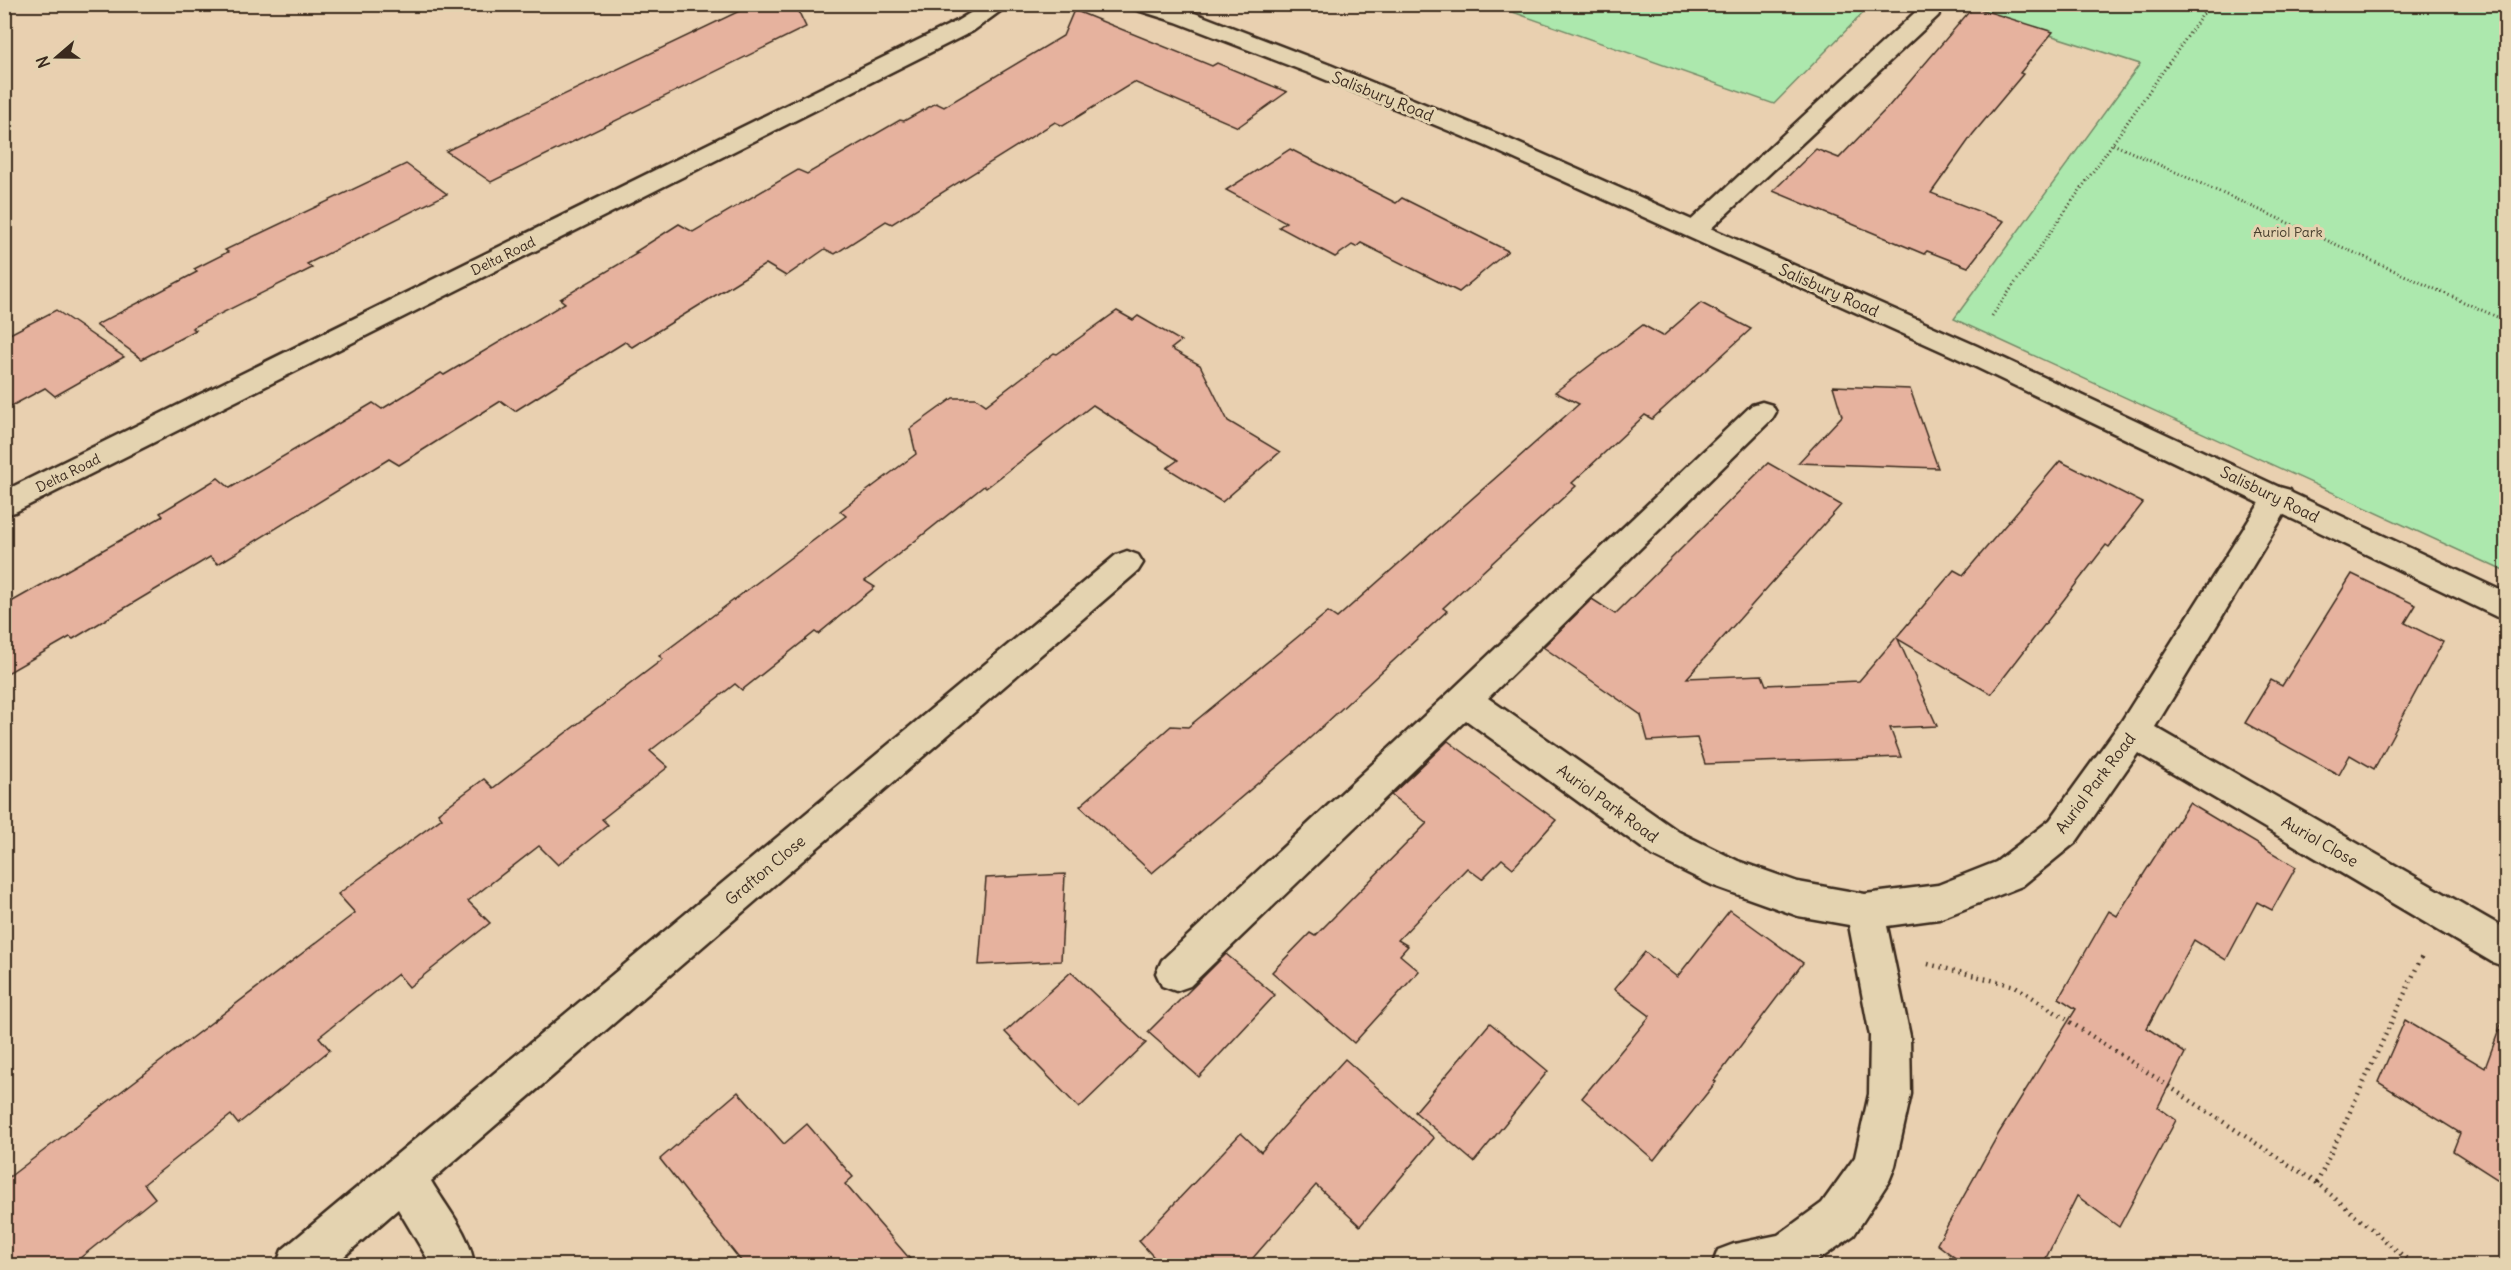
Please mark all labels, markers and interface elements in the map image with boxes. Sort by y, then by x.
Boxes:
north arrow [27,27,87,87]
text: N [32,54,54,71]
street label: Salisbury Road [1329,67,1437,125]
park label: Auriol Park [2253,223,2323,241]
street label: Delta Road [468,233,538,279]
street label: Salisbury Road [1776,259,1882,321]
street label: Delta Road [33,450,103,496]
street label: Salisbury Road [2217,461,2323,527]
street label: Auriol Park Road [2051,729,2139,837]
street label: Auriol Park Road [1553,759,1663,847]
street label: Auriol Close [2278,811,2362,871]
street label: Grafton Close [721,831,809,909]

